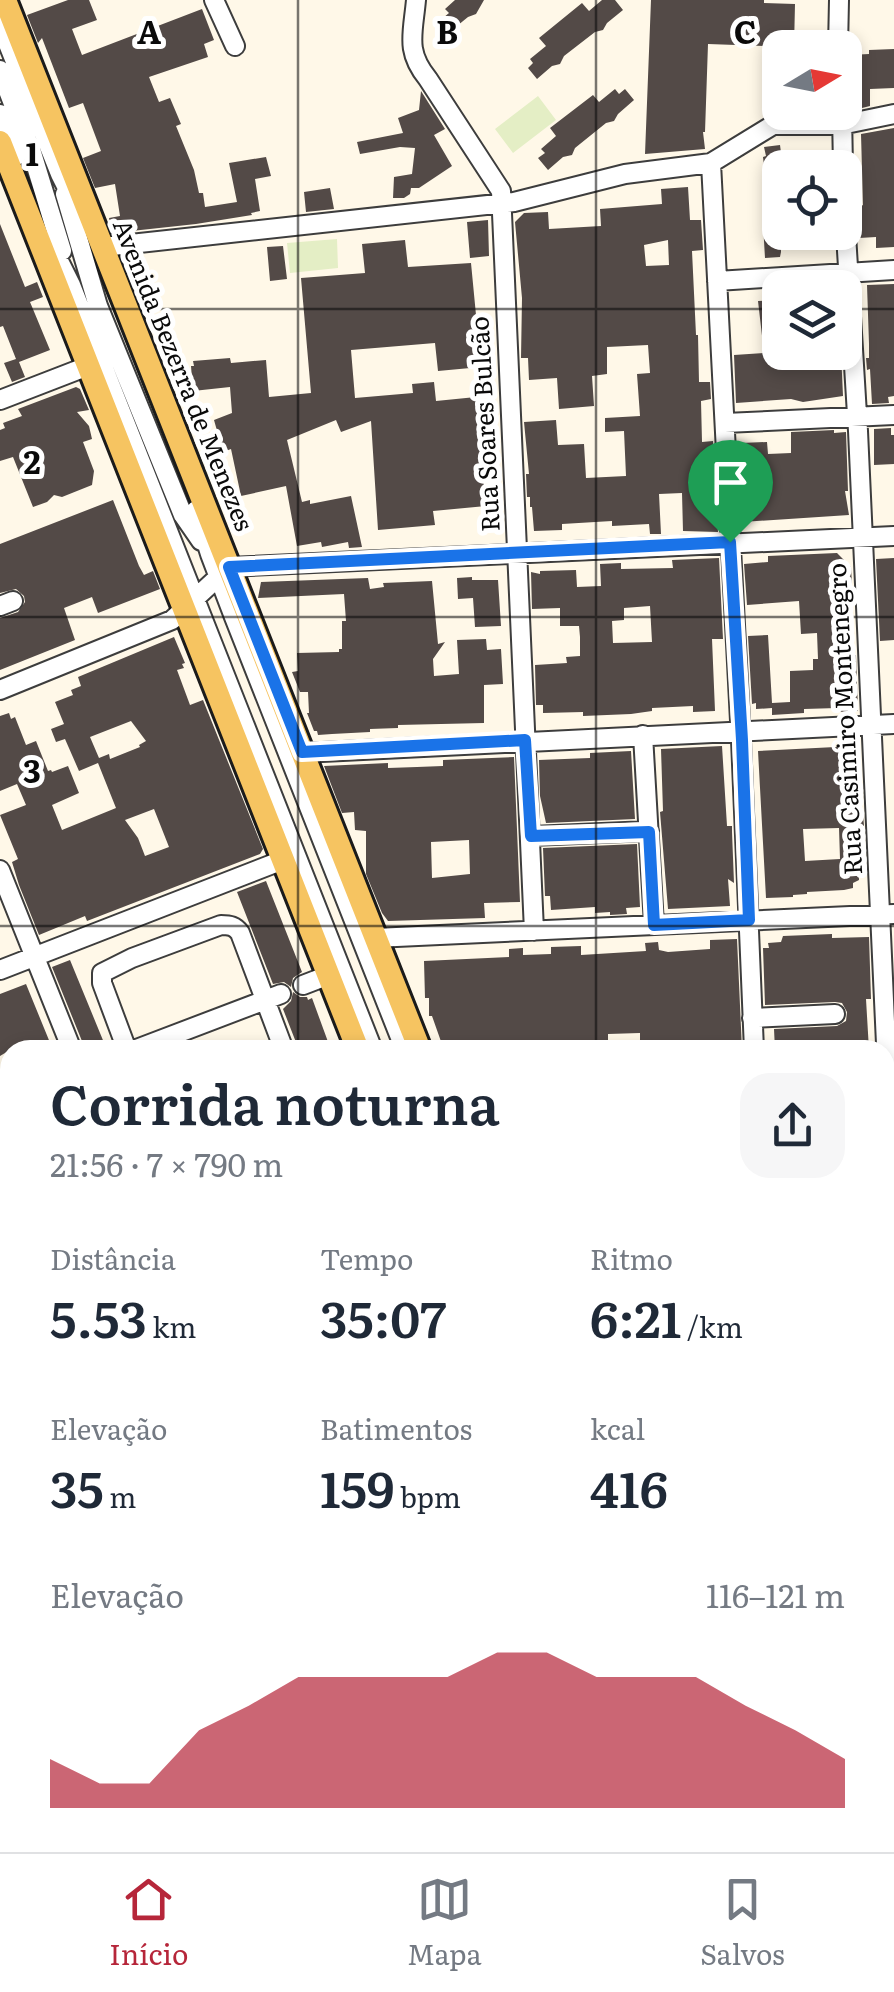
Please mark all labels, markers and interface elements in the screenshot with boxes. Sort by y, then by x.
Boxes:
text: A [137,6,161,54]
text: B [436,6,458,54]
text: C [734,6,756,54]
north arrow [762,30,862,130]
map controls [762,30,862,370]
text: 1 [25,128,39,176]
button: locate [762,150,862,250]
street label: Avenida Bezerra de Menezes [105,213,264,536]
button: layers [762,270,862,370]
street label: Rua Soares Bulcão [459,315,508,533]
text: 2 [23,436,41,484]
pin [688,440,773,543]
icon: arrive [703,455,758,510]
street label: Rua Casimiro Montenegro [817,562,870,876]
text: 3 [23,745,41,793]
text: Corrida noturna [50,1060,500,1142]
button: share [740,1073,845,1178]
text: 21:56 · 7 × 790 m [50,1139,283,1187]
text: Distância [50,1237,176,1279]
text: Tempo [320,1237,414,1279]
text: Ritmo [590,1237,673,1279]
text: 5.53 [50,1279,147,1353]
text: 35:07 [320,1279,447,1353]
text: 6:21 [590,1279,681,1353]
text: km [147,1305,196,1347]
text: /km [681,1305,743,1347]
text: Elevação [50,1407,167,1449]
text: Batimentos [320,1407,472,1449]
text: kcal [590,1407,645,1449]
text: 35 [50,1449,104,1523]
text: 159 [320,1449,394,1523]
text: 416 [590,1449,668,1523]
text: m [104,1475,137,1517]
text: bpm [394,1475,461,1517]
text: Elevação [50,1570,184,1618]
text: 116–121 m [706,1570,845,1618]
tab: Início [109,1872,188,1974]
tab: Mapa [407,1872,482,1974]
tab: Salvos [700,1872,785,1974]

